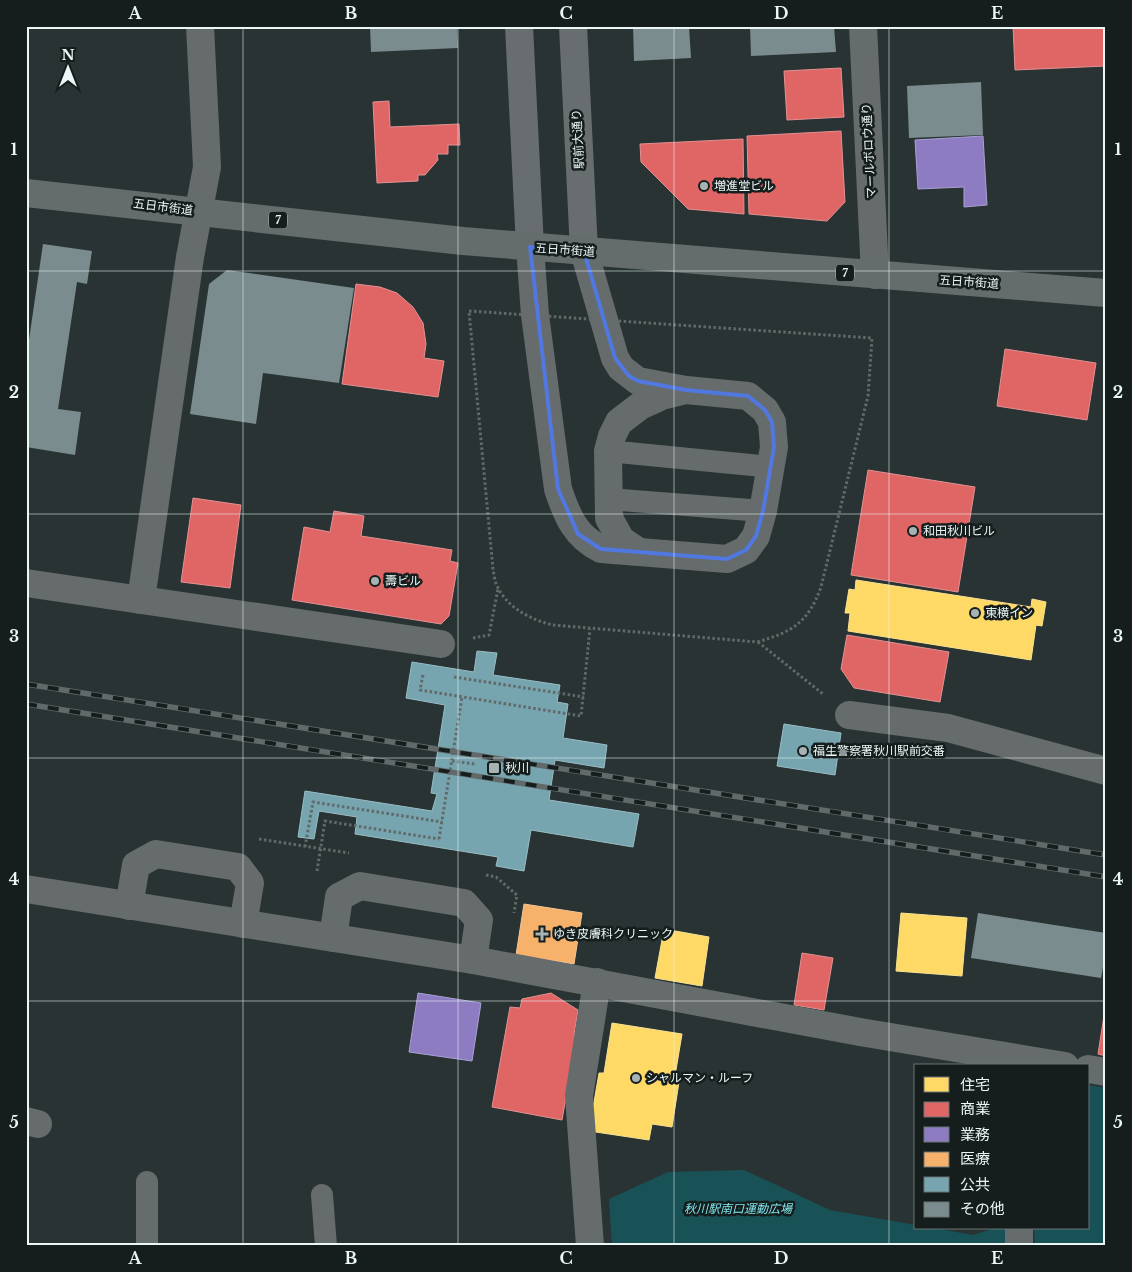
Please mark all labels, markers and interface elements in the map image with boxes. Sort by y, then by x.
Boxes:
text: A [128,3,143,23]
text: B [345,3,358,23]
text: C [559,3,573,23]
text: D [774,3,788,23]
text: E [991,3,1003,23]
north arrow [42,42,92,92]
text: N [61,46,75,64]
street label: マールボロウ通り [858,103,879,199]
street label: 駅前大通り [568,109,587,169]
text: 1 [11,139,18,159]
text: 1 [1115,139,1122,159]
place label: 増進堂ビル [714,178,774,193]
marker: 増進堂ビル [698,180,710,192]
street label: 五日市街道 [132,195,194,218]
road number: 7 [269,212,287,228]
street label: 五日市街道 [535,240,595,259]
road number: 7 [836,264,854,282]
street label: 五日市街道 [939,272,999,291]
text: 2 [9,382,19,402]
text: 2 [1113,382,1123,402]
place label: 和田秋川ビル [923,523,995,538]
marker: 和田秋川ビル [907,525,919,537]
place label: 壽ビル [385,573,421,588]
marker: 壽ビル [369,575,381,587]
place label: 東横イン [985,605,1033,620]
marker: 東横イン [969,607,981,619]
text: 3 [9,626,19,646]
text: 3 [1113,626,1123,646]
place label: 福生警察署秋川駅前交番 [813,743,945,758]
marker: 福生警察署秋川駅前交番 [797,745,809,757]
place label: 秋川 [505,760,529,775]
marker: 秋川 [487,761,501,775]
text: 4 [9,869,19,889]
text: 4 [1113,869,1123,889]
place label: ゆき皮膚科クリニック [553,926,673,941]
marker: ゆき皮膚科クリニック [535,927,549,941]
legend [914,1064,1090,1230]
place label: シャルマン・ルーフ [646,1070,753,1085]
marker: シャルマン・ルーフ [630,1072,642,1084]
text: 住宅 [960,1075,990,1094]
text: 商業 [960,1099,990,1118]
text: 5 [9,1112,19,1132]
text: 5 [1113,1112,1123,1132]
text: 業務 [960,1125,990,1144]
text: 医療 [960,1149,990,1168]
text: 公共 [960,1175,990,1194]
text: その他 [960,1199,1005,1218]
park label: 秋川駅南口運動広場 [684,1201,794,1216]
text: A [128,1248,143,1268]
text: B [345,1248,358,1268]
text: C [559,1248,573,1268]
text: D [774,1248,788,1268]
text: E [991,1248,1003,1268]

